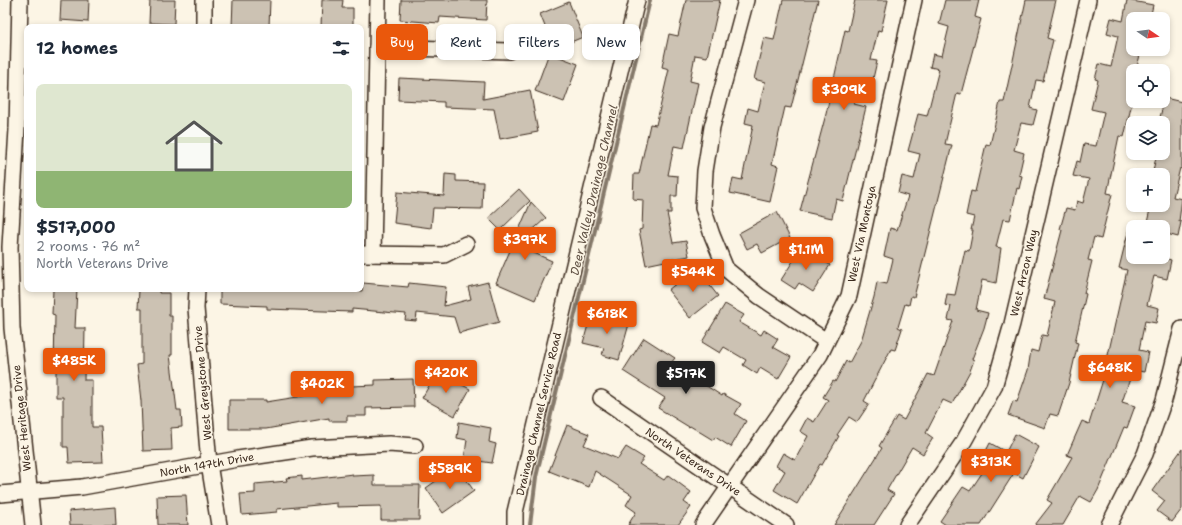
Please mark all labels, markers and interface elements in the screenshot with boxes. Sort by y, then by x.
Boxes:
north arrow [1126,12,1170,56]
map controls [1126,12,1170,264]
chip: Buy [376,24,428,60]
chip: Rent [436,24,496,60]
chip: Filters [504,24,574,60]
chip: New [582,24,640,60]
text: 12 homes [36,37,118,59]
icon: filters [330,37,352,59]
button: locate [1126,64,1170,108]
pin: $309K [816,77,872,111]
text: $309K [822,81,866,98]
water label: Deer Valley Drainage Channel [567,103,621,277]
icon: home [158,110,230,182]
button: layers [1126,116,1170,160]
button: + [1126,168,1170,212]
street label: West Via Montoya [844,184,880,284]
text: $517,000 [36,216,116,238]
button: − [1126,220,1170,264]
pin: $397K [497,227,553,261]
street label: West Arzon Way [1007,228,1041,318]
text: $397K [503,231,547,248]
pin: $1.1M [778,237,834,271]
text: 2 rooms · 76 m² [36,238,140,255]
text: $1.1M [788,241,824,258]
text: North Veterans Drive [36,255,169,272]
pin: $544K [665,259,721,293]
text: $544K [671,263,715,280]
pin: $618K [579,301,635,335]
text: $618K [587,305,627,322]
street label: West Greystone Drive [191,325,215,441]
street label: Drainage Channel Service Road [513,331,565,497]
pin: $485K [46,348,102,382]
text: $485K [52,352,96,369]
pin: $648K [1082,355,1138,389]
text: $648K [1088,359,1133,376]
pin: $420K [418,360,474,394]
pin: $517K [658,361,714,395]
street label: West Heritage Drive [9,364,35,472]
text: $420K [424,364,468,381]
text: $517K [666,365,706,382]
pin: $402K [294,371,350,405]
text: $402K [300,375,344,392]
street label: North Veterans Drive [642,424,744,500]
street label: North 147th Drive [159,449,255,481]
pin: $313K [963,449,1019,483]
text: $313K [971,453,1012,470]
pin: $589K [422,456,478,490]
text: $589K [428,460,472,477]

